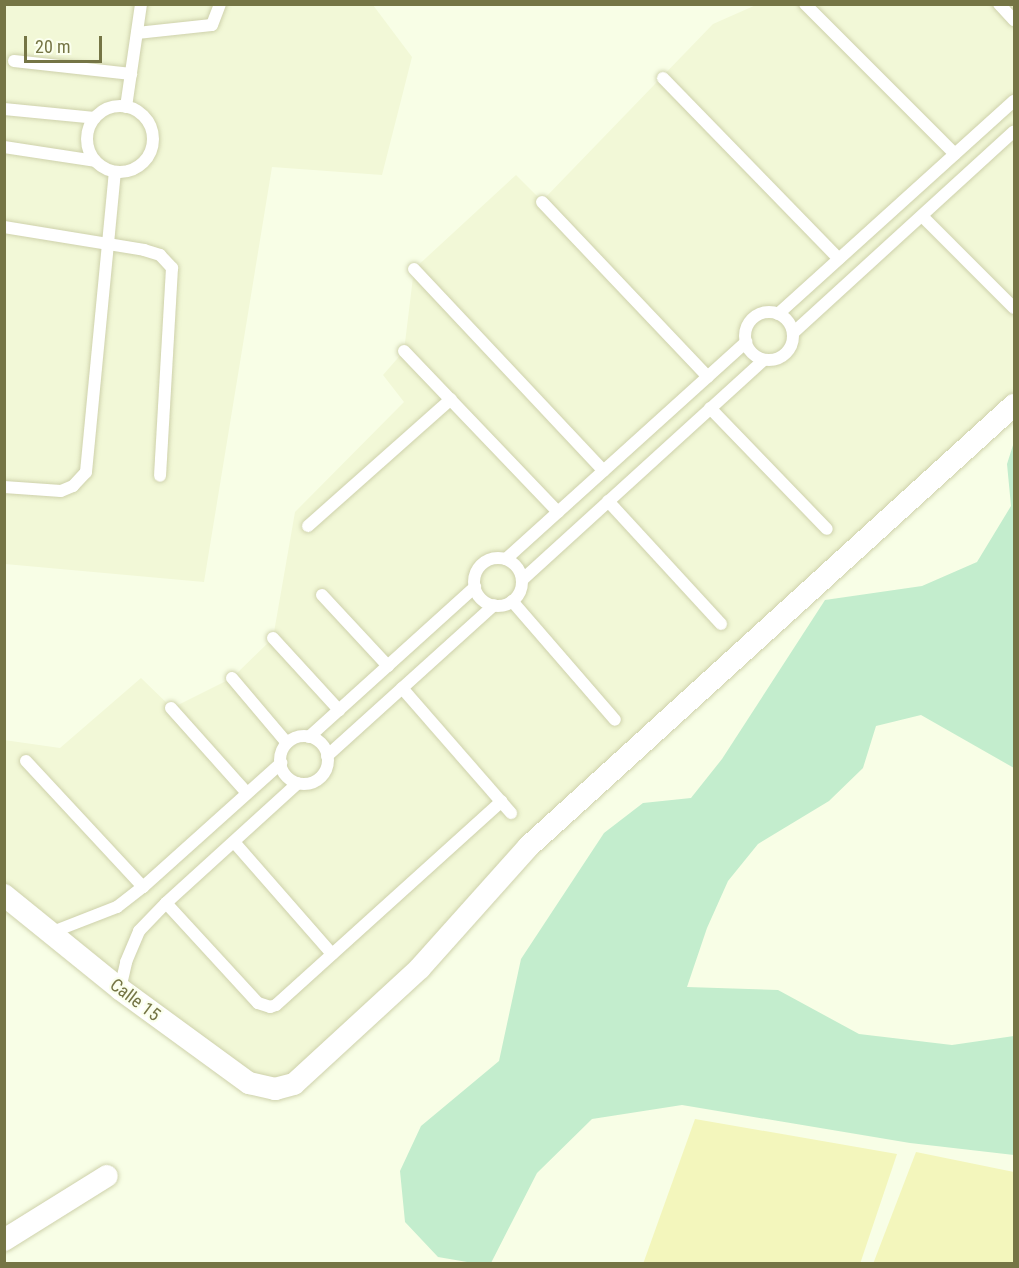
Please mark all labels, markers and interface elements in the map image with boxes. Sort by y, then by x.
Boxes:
scale bar [27,24,105,62]
text: 20 m [35,36,70,57]
street label: Calle 15 [106,974,164,1026]

